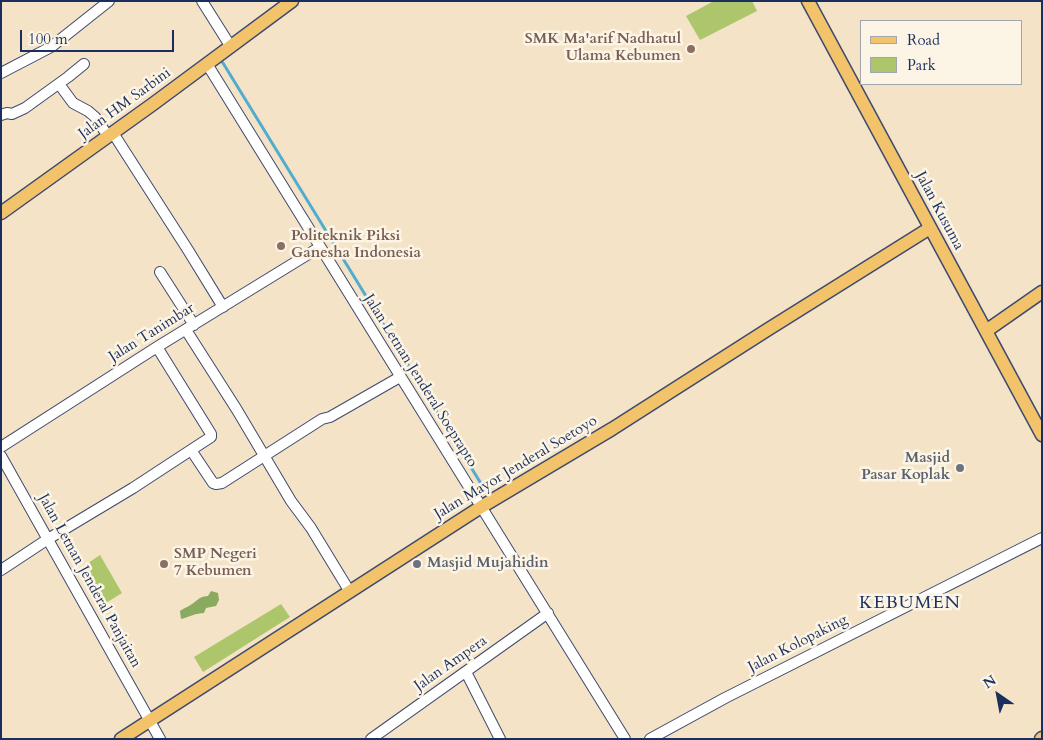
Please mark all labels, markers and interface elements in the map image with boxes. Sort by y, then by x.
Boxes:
scale bar [22,20,176,52]
legend [860,20,1023,85]
text: 100 m [28,29,68,49]
text: Road [907,30,940,50]
place label: SMK Ma'arif Nadhatul Ulama Kebumen [525,31,681,66]
marker: SMK Ma'arif Nadhatul Ulama Kebumen [685,43,697,55]
text: Park [907,55,936,75]
street label: Jalan HM Sarbini [75,65,175,143]
street label: Jalan Kusuma [911,169,967,253]
place label: Politeknik Piksi Ganesha Indonesia [291,228,421,263]
marker: Politeknik Piksi Ganesha Indonesia [275,240,287,252]
street label: Jalan Letnan Jenderal Soeprapto [359,291,481,471]
street label: Jalan Tanimbar [106,300,198,366]
street label: Jalan Mayor Jenderal Soetoyo [431,412,601,524]
place label: Masjid Pasar Koplak [861,450,950,485]
marker: Masjid Pasar Koplak [954,462,966,474]
street label: Jalan Letnan Jenderal Panjaitan [34,491,144,671]
place label: SMP Negeri 7 Kebumen [174,546,257,581]
place label: Masjid Mujahidin [427,555,549,573]
marker: SMP Negeri 7 Kebumen [158,558,170,570]
marker: Masjid Mujahidin [411,558,423,570]
district label: KEBUMEN [858,593,962,615]
street label: Jalan Kolopaking [745,611,851,677]
street label: Jalan Ampera [411,632,491,696]
north arrow [973,670,1023,720]
text: N [979,671,1000,693]

